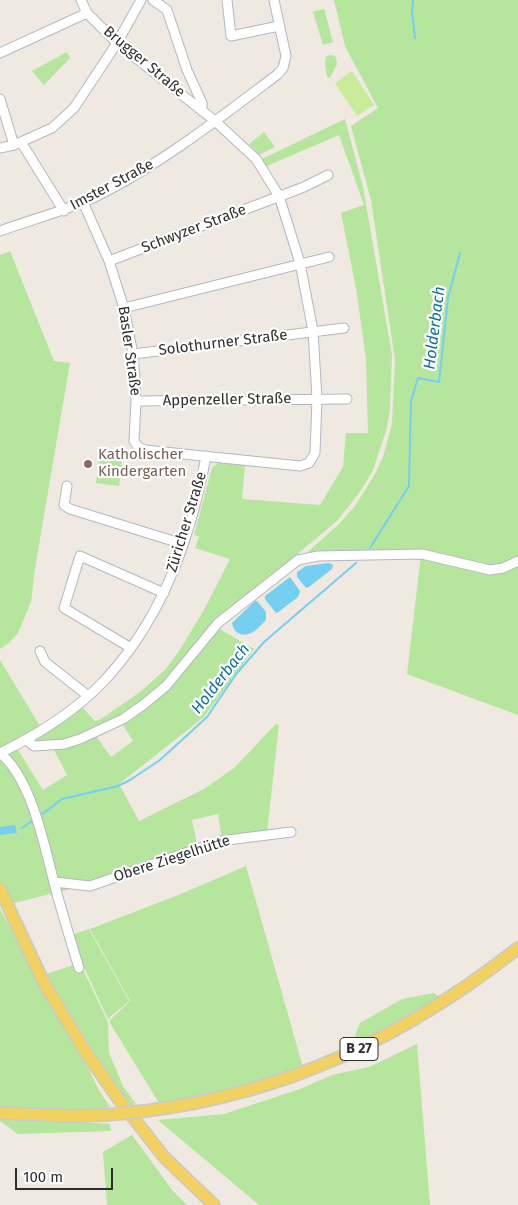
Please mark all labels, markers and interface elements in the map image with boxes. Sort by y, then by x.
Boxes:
street label: Brugger Straße [100,23,188,101]
street label: Imster Straße [67,156,157,214]
street label: Schwyzer Straße [139,201,249,257]
water label: Holderbach [420,285,450,371]
street label: Basler Straße [114,305,144,397]
street label: Solothurner Straße [158,326,288,360]
street label: Appenzeller Straße [162,390,292,410]
place label: Katholischer Kindergarten [98,446,186,481]
marker: Katholischer Kindergarten [82,458,94,470]
street label: Züricher Straße [163,470,211,574]
water label: Holderbach [188,640,254,718]
street label: Obere Ziegelhütte [111,832,233,886]
road number: B 27 [340,1038,378,1060]
scale bar [18,1158,115,1190]
text: 100 m [23,1168,63,1186]

